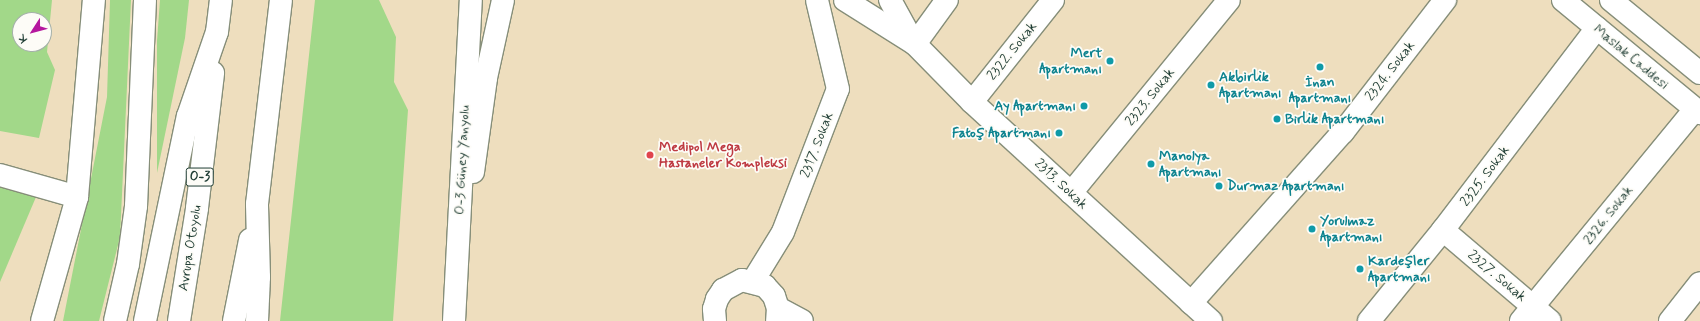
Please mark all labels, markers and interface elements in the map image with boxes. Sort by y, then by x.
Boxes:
north arrow [12,12,52,52]
street label: 2322. Sokak [983,18,1041,84]
street label: Maslak Caddesi [1590,20,1672,94]
text: K [15,31,31,46]
street label: 2324. Sokak [1361,38,1419,104]
place label: Mert Apartmanı [1039,45,1102,78]
marker: Mert Apartmanı [1105,56,1115,66]
marker: İnan Apartmanı [1315,62,1325,72]
street label: 2323. Sokak [1122,65,1178,129]
place label: Akbirlik Apartmanı [1219,69,1282,102]
place label: İnan Apartmanı [1289,74,1351,106]
marker: Akbirlik Apartmanı [1206,80,1216,90]
place label: Ay Apartmanı [994,98,1076,114]
marker: Ay Apartmanı [1079,101,1089,111]
street label: O-3 Güney Yanyolu [451,103,473,217]
street label: 2317. Sokak [797,110,837,180]
place label: Birlik Apartmanı [1285,111,1385,127]
marker: Birlik Apartmanı [1272,114,1282,124]
place label: Fatoş Apartmanı [952,125,1051,141]
marker: Fatoş Apartmanı [1054,128,1064,138]
place label: Medipol Mega Hastaneler Kompleksi [659,139,787,172]
street label: 2325. Sokak [1457,142,1513,210]
place label: Manolya Apartmanı [1159,148,1222,180]
marker: Medipol Mega Hastaneler Kompleksi [644,149,656,161]
street label: 2313. Sokak [1031,155,1091,213]
marker: Manolya Apartmanı [1146,159,1156,169]
road number: O-3 [185,166,215,188]
place label: Durmaz Apartmanı [1227,178,1345,194]
marker: Durmaz Apartmanı [1214,181,1224,191]
street label: 2326. Sokak [1579,182,1637,248]
street label: Avrupa Otoyolu [175,204,205,292]
place label: Yorulmaz Apartmanı [1320,213,1383,246]
marker: Yorulmaz Apartmanı [1307,224,1317,234]
street label: 2327. Sokak [1464,247,1530,305]
place label: Kardeşler Apartmanı [1368,253,1431,286]
marker: Kardeşler Apartmanı [1355,264,1365,274]

